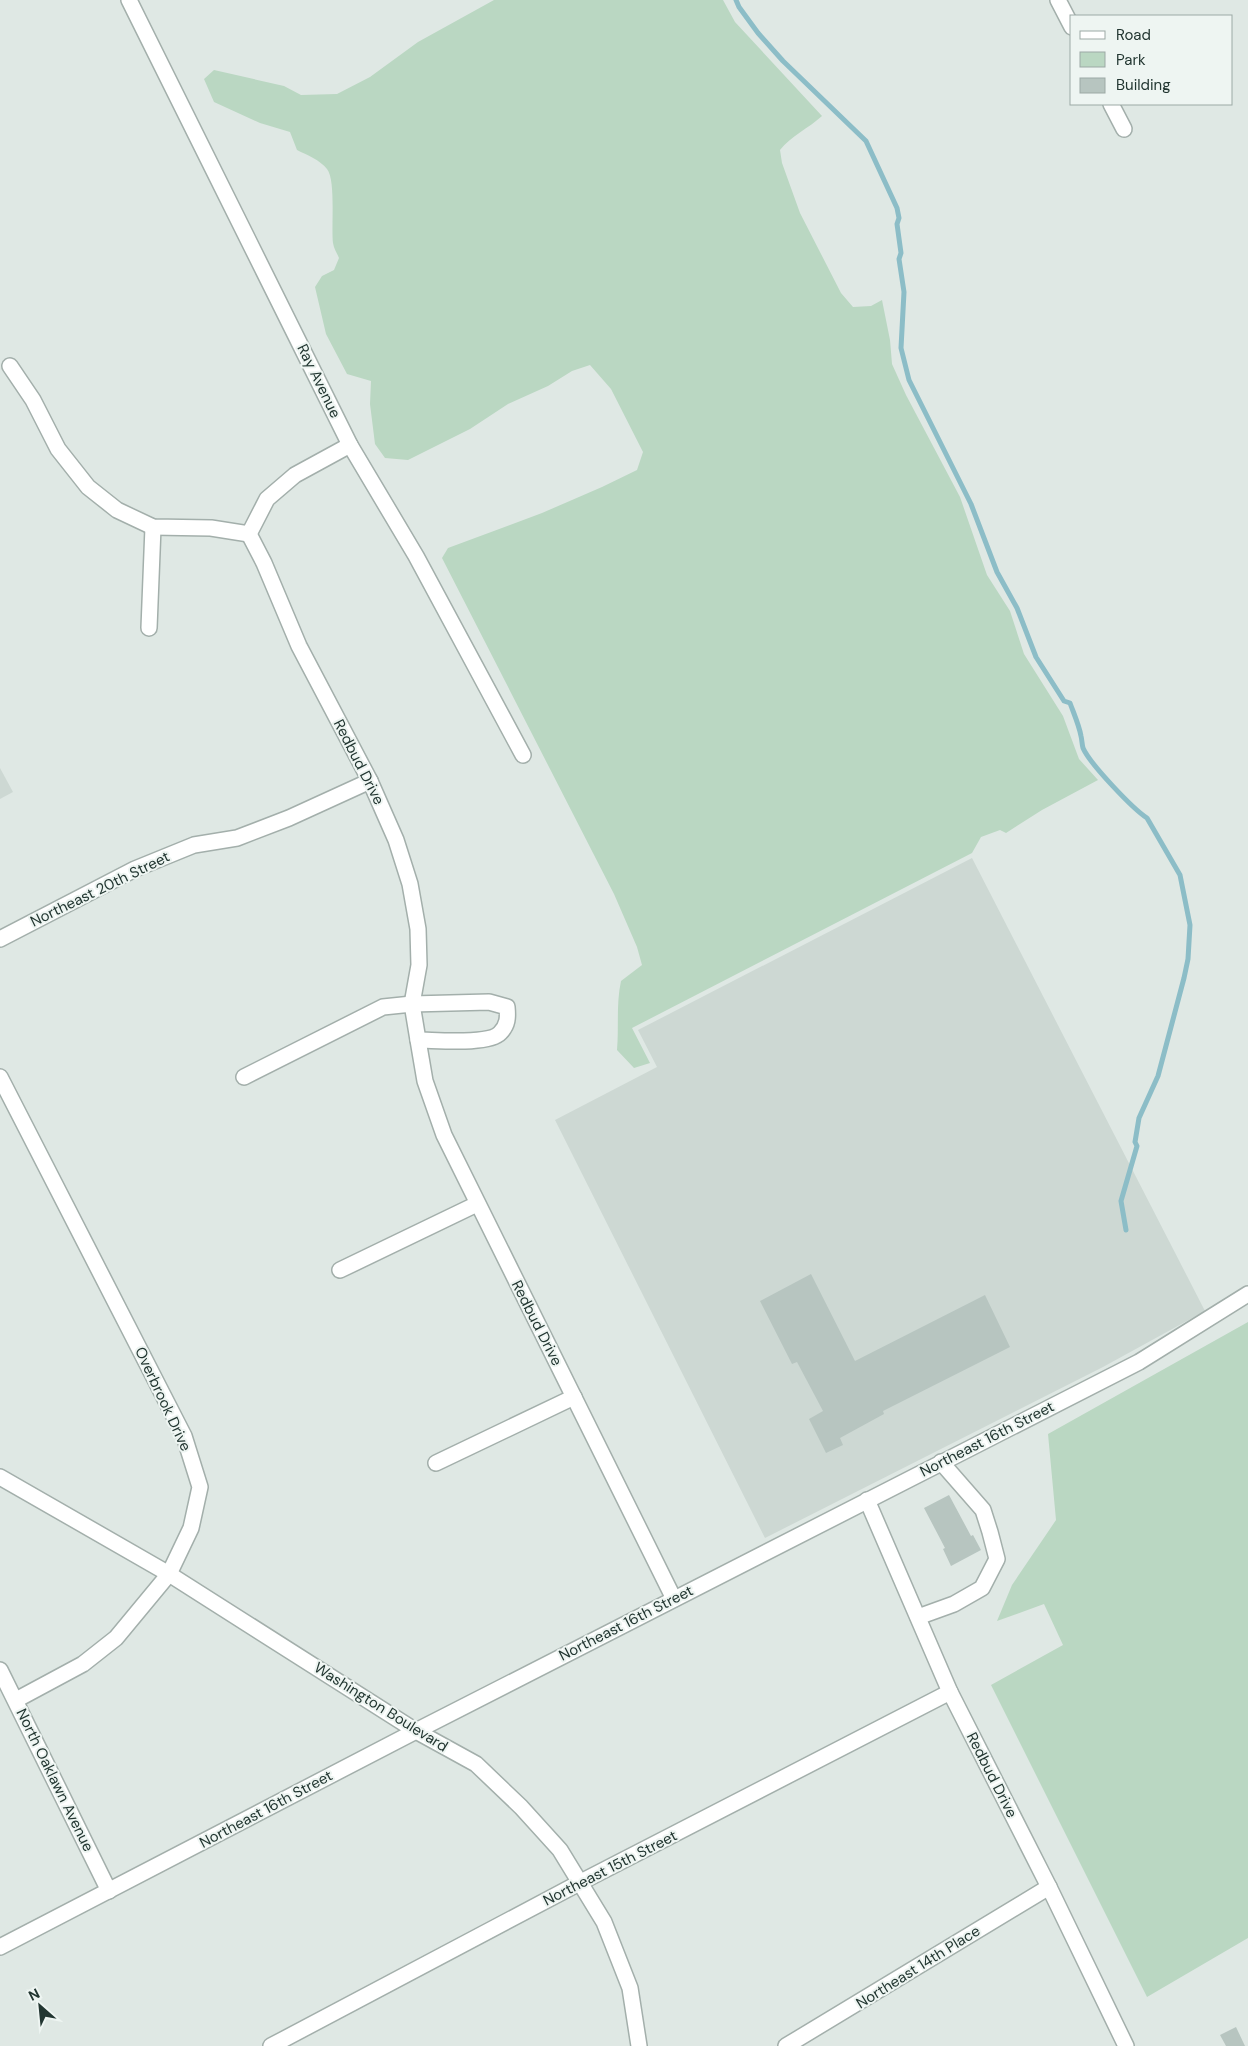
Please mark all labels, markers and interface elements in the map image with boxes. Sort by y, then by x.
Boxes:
legend [1070,15,1233,105]
text: Road [1116,25,1151,45]
text: Park [1116,50,1146,70]
text: Building [1116,75,1171,95]
street label: Ray Avenue [292,341,346,421]
street label: Redbud Drive [329,716,389,808]
street label: Northeast 20th Street [27,846,173,931]
street label: Redbud Drive [507,1277,567,1369]
street label: Overbrook Drive [130,1344,196,1454]
street label: Northeast 16th Street [916,1396,1058,1482]
street label: Northeast 16th Street [555,1580,697,1666]
street label: Washington Boulevard [310,1658,452,1756]
street label: North Oaklawn Avenue [12,1705,98,1855]
street label: Redbud Drive [962,1729,1022,1821]
street label: Northeast 16th Street [196,1765,336,1853]
street label: Northeast 15th Street [540,1825,681,1910]
street label: Northeast 14th Place [852,1921,984,2013]
north arrow [15,1981,65,2031]
text: N [25,1984,43,2005]

